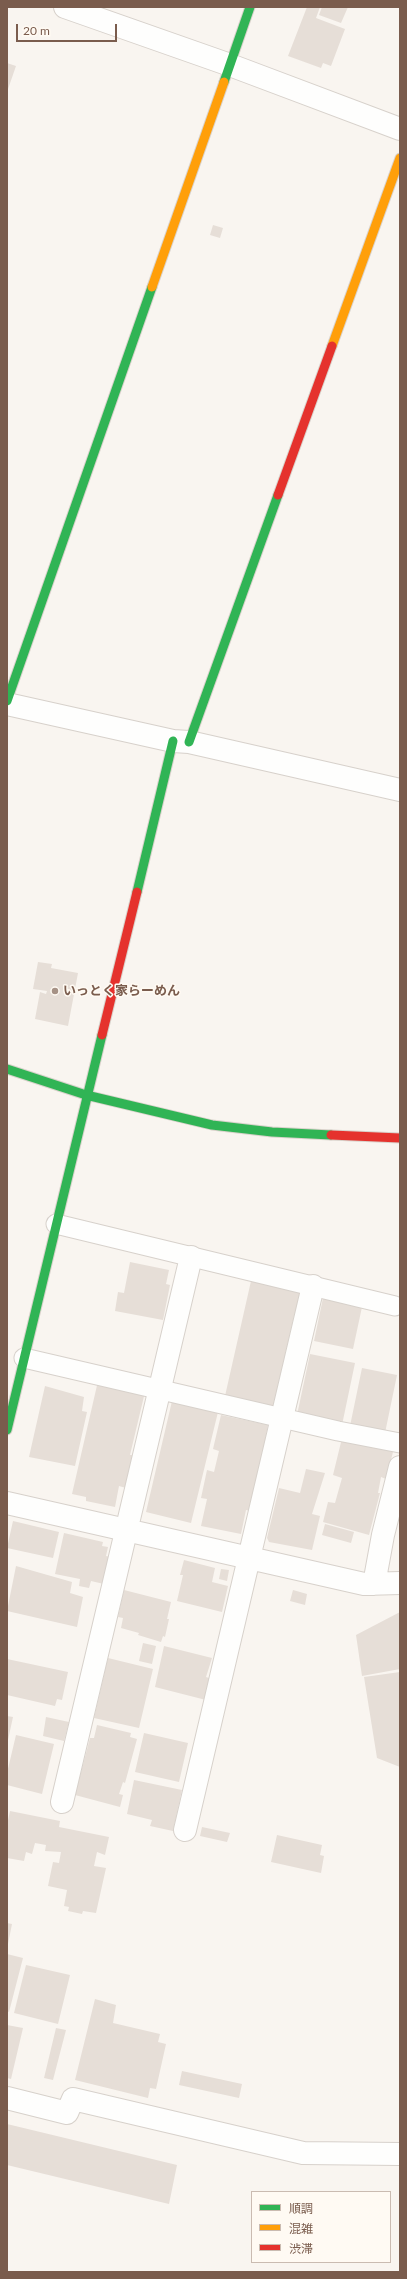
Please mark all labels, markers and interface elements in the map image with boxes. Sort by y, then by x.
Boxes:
scale bar [18,16,119,42]
text: 20 m [23,23,50,38]
place label: いっとく家らーめん [63,983,180,999]
marker: いっとく家らーめん [50,986,60,996]
legend [251,2191,391,2263]
text: 順調 [289,2201,313,2216]
text: 混雑 [289,2221,313,2236]
text: 渋滞 [289,2241,313,2256]

